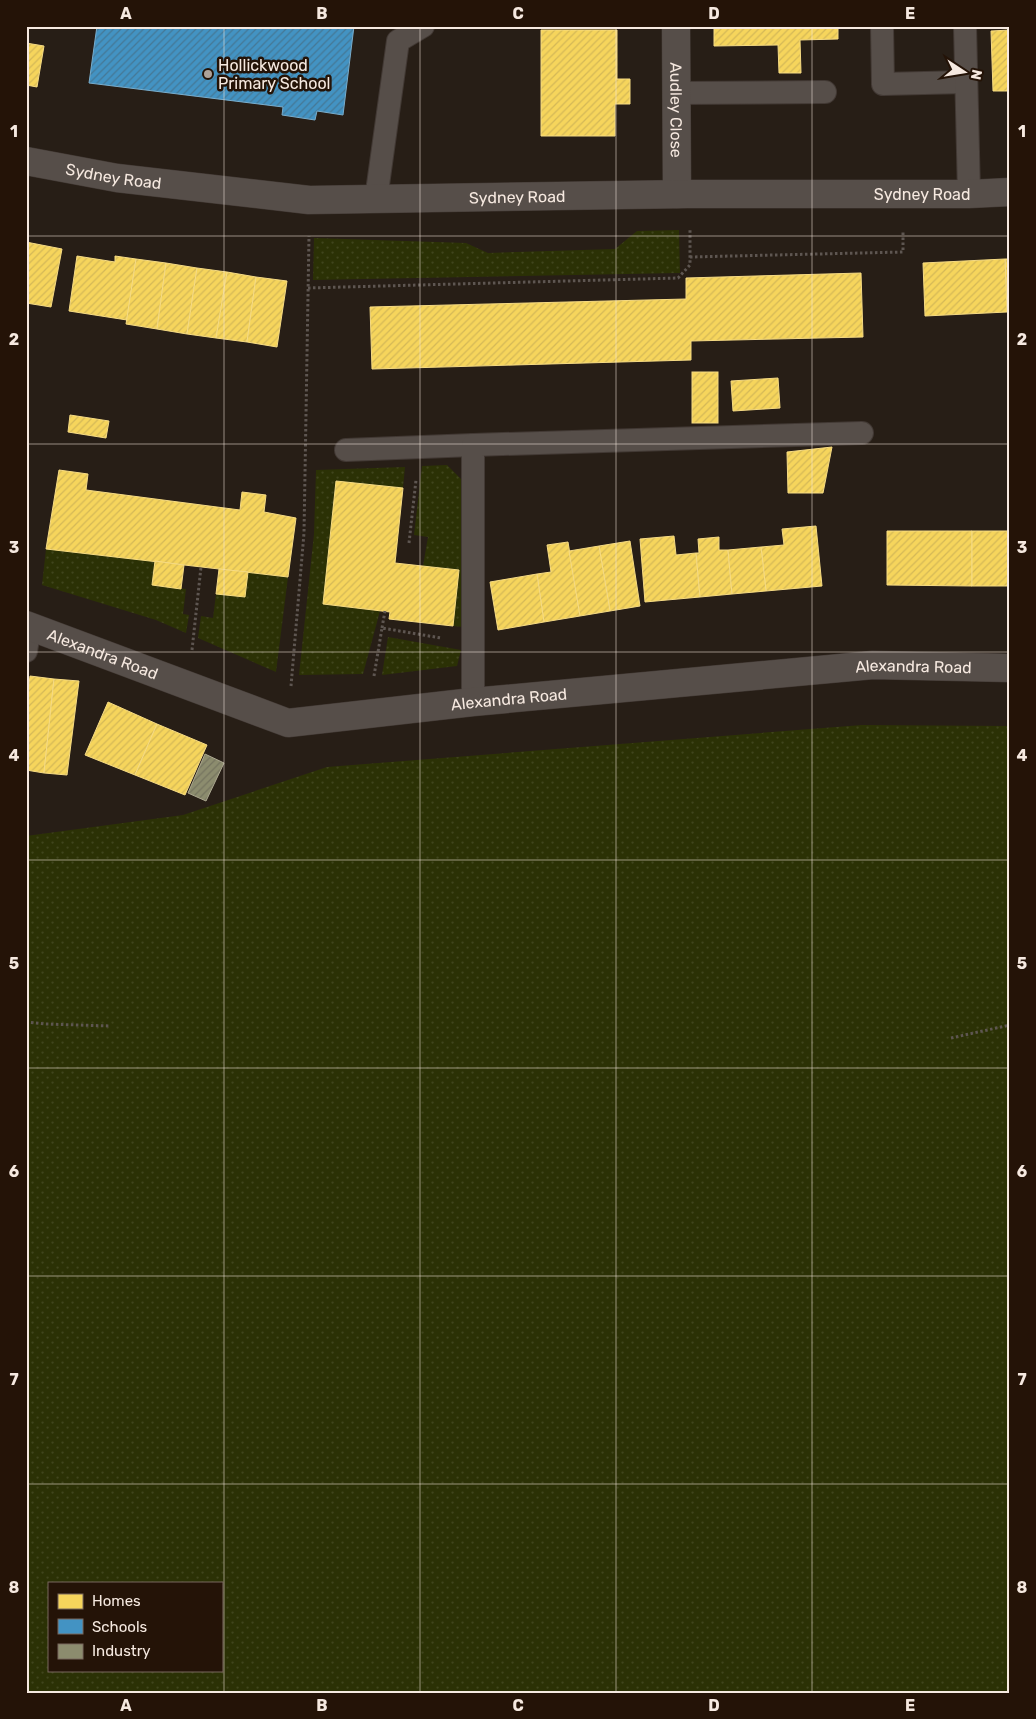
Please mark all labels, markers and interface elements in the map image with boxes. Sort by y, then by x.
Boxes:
text: A [120,4,132,23]
text: B [316,4,328,23]
text: C [512,4,524,23]
text: D [708,4,720,23]
text: E [905,4,915,23]
north arrow [938,48,988,98]
place label: Hollickwood Primary School [218,56,330,93]
street label: Audley Close [666,62,686,158]
marker: Hollickwood Primary School [202,68,214,80]
text: N [967,68,986,81]
text: 1 [10,122,18,141]
text: 1 [1018,122,1026,141]
street label: Sydney Road [64,160,163,193]
street label: Sydney Road [874,185,970,204]
street label: Sydney Road [469,187,566,207]
text: 2 [9,330,19,349]
text: 2 [1017,330,1027,349]
text: 3 [9,538,19,557]
text: 3 [1017,538,1027,557]
street label: Alexandra Road [45,625,161,684]
street label: Alexandra Road [854,656,972,677]
street label: Alexandra Road [450,684,568,714]
text: 4 [9,746,20,765]
text: 4 [1017,746,1028,765]
text: 5 [9,954,19,973]
text: 5 [1017,954,1027,973]
text: 6 [9,1162,19,1181]
text: 6 [1017,1162,1027,1181]
text: 7 [9,1370,19,1389]
text: 7 [1017,1370,1027,1389]
text: 8 [9,1578,20,1597]
text: 8 [1017,1578,1028,1597]
legend [48,1582,222,1672]
text: Homes [92,1592,141,1610]
text: Schools [92,1618,148,1636]
text: Industry [92,1642,151,1660]
text: A [120,1696,132,1715]
text: B [316,1696,328,1715]
text: C [512,1696,524,1715]
text: D [708,1696,720,1715]
text: E [905,1696,915,1715]

